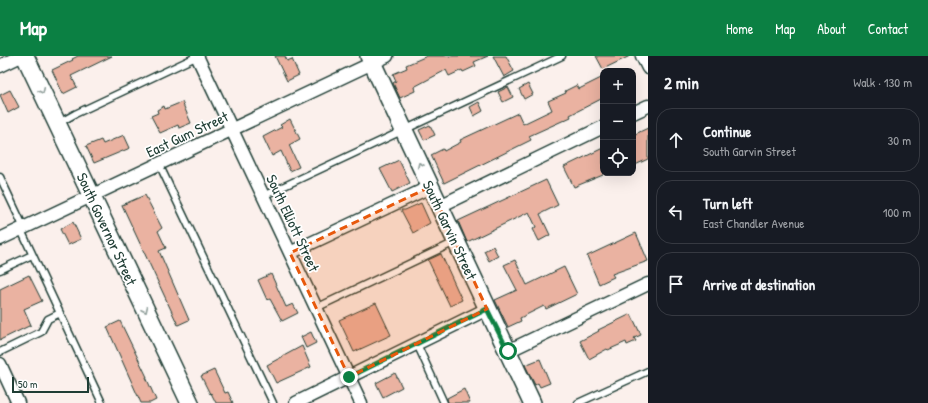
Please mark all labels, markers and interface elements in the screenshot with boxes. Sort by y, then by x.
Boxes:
text: Map [20,15,47,41]
text: Home [726,19,753,38]
text: Map [775,19,795,38]
text: About [817,19,846,38]
text: Contact [868,19,908,38]
map controls [600,68,636,176]
button: + [600,68,636,104]
text: 2 min [664,71,699,94]
text: Walk · 130 m [853,73,912,91]
one-way arrow [37,87,45,95]
button: − [600,104,636,140]
street label: East Gum Street [142,105,232,162]
text: Continue [703,121,751,142]
icon: ahead [665,129,687,151]
text: 30 m [888,131,911,149]
button: locate [600,140,636,176]
text: South Garvin Street [703,142,796,160]
one-way arrow [417,162,425,170]
street label: South Governor Street [72,169,143,289]
street label: South Elliott Street [261,171,325,276]
street label: South Garvin Street [418,177,483,284]
text: Turn left [703,193,753,214]
icon: left [665,201,687,223]
text: 100 m [883,203,911,221]
text: East Chandler Avenue [703,214,805,232]
icon: arrive [665,273,687,295]
text: Arrive at destination [703,274,815,295]
one-way arrow [141,306,149,313]
route start [499,342,517,360]
route end [340,368,358,386]
scale bar [12,375,89,394]
text: 50 m [18,377,38,391]

